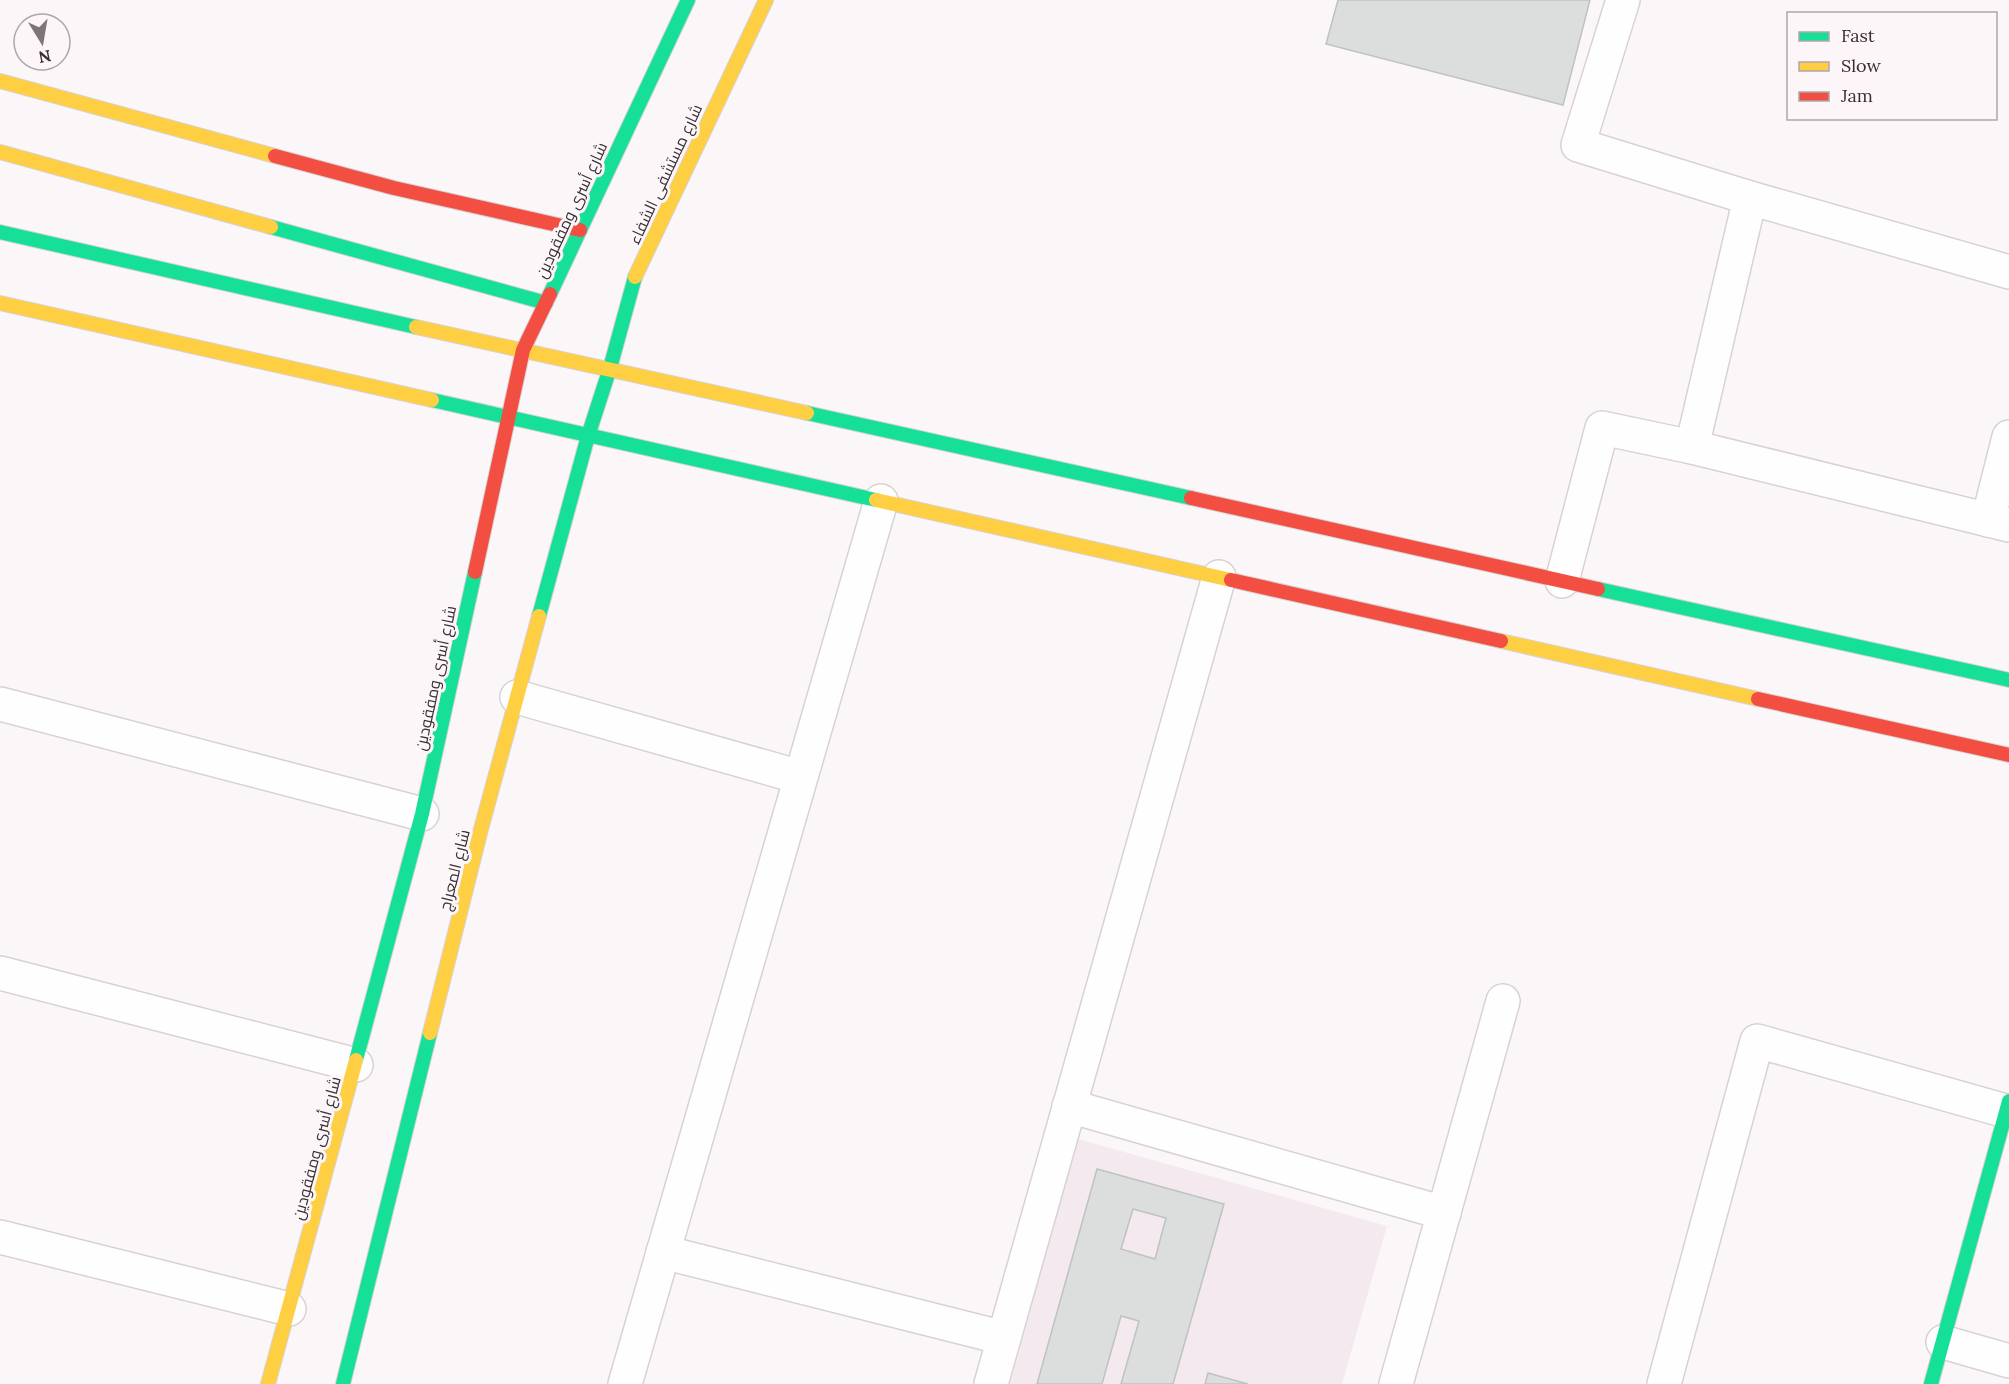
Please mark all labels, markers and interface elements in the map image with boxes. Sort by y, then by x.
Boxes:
north arrow [12,12,72,72]
legend [1787,12,1997,120]
text: Fast [1841,24,1875,47]
text: N [37,46,53,68]
text: Slow [1841,54,1881,77]
text: Jam [1840,84,1873,107]
street label: شارع مستشفى الشفاء [624,101,708,248]
street label: شارع أسرى ومفقودين [531,139,613,282]
street label: شارع أسرى ومفقودين [410,604,462,753]
street label: شارع المعراج [434,827,476,913]
street label: شارع أسرى ومفقودين [287,1074,347,1222]

